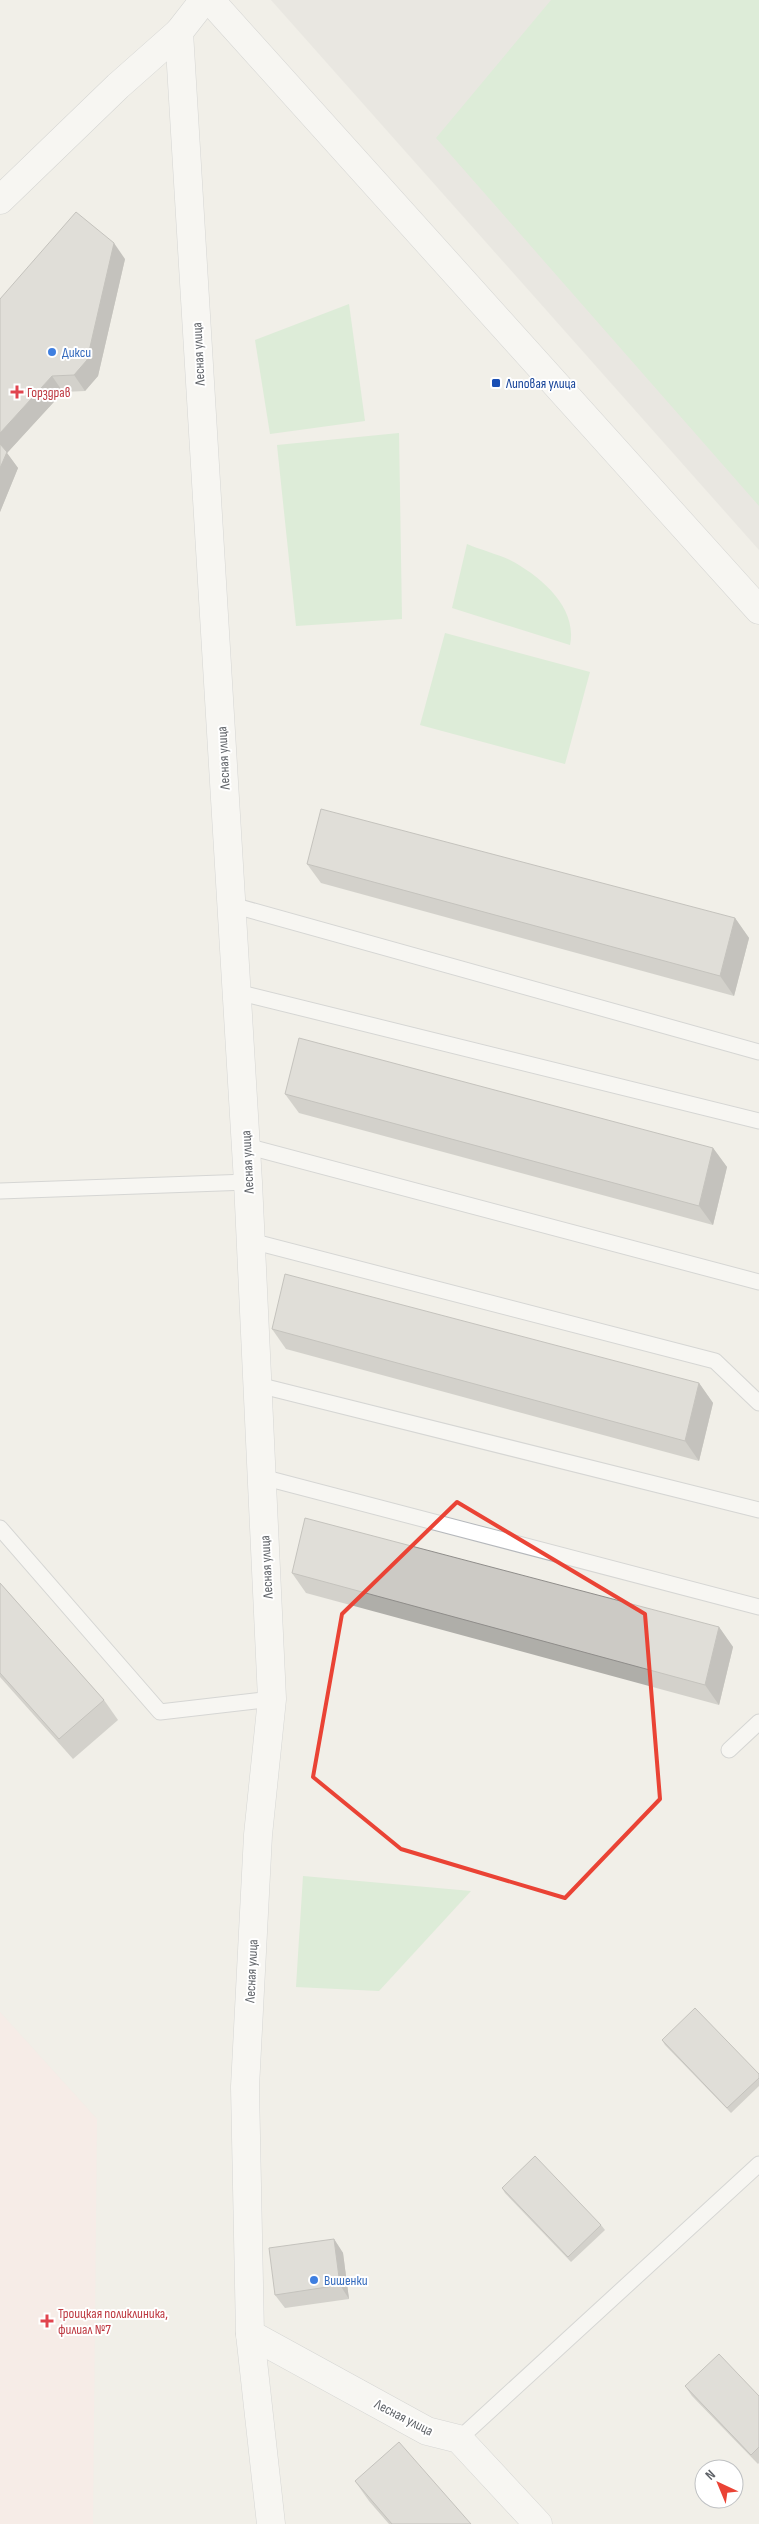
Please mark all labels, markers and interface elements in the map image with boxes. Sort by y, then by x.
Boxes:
street label: Лесная улица [188,322,209,387]
place label: Дикси [62,344,91,361]
marker: Дикси [46,346,58,358]
place label: Липовая улица [505,375,576,392]
marker: Липовая улица [490,377,502,389]
place label: Горздрав [27,384,71,401]
marker: Горздрав [11,386,23,398]
street label: Лесная улица [213,726,234,791]
street label: Лесная улица [237,1130,258,1195]
street label: Лесная улица [256,1535,277,1600]
street label: Лесная улица [241,1939,262,2004]
place label: Вишенки [324,2272,368,2289]
marker: Вишенки [308,2274,320,2286]
place label: Троицкая поликлиника, филиал №7 [58,2305,168,2338]
marker: Троицкая поликлиника, филиал №7 [40,2314,54,2328]
street label: Лесная улица [371,2395,436,2439]
north arrow [694,2459,744,2509]
text: N [702,2466,719,2484]

